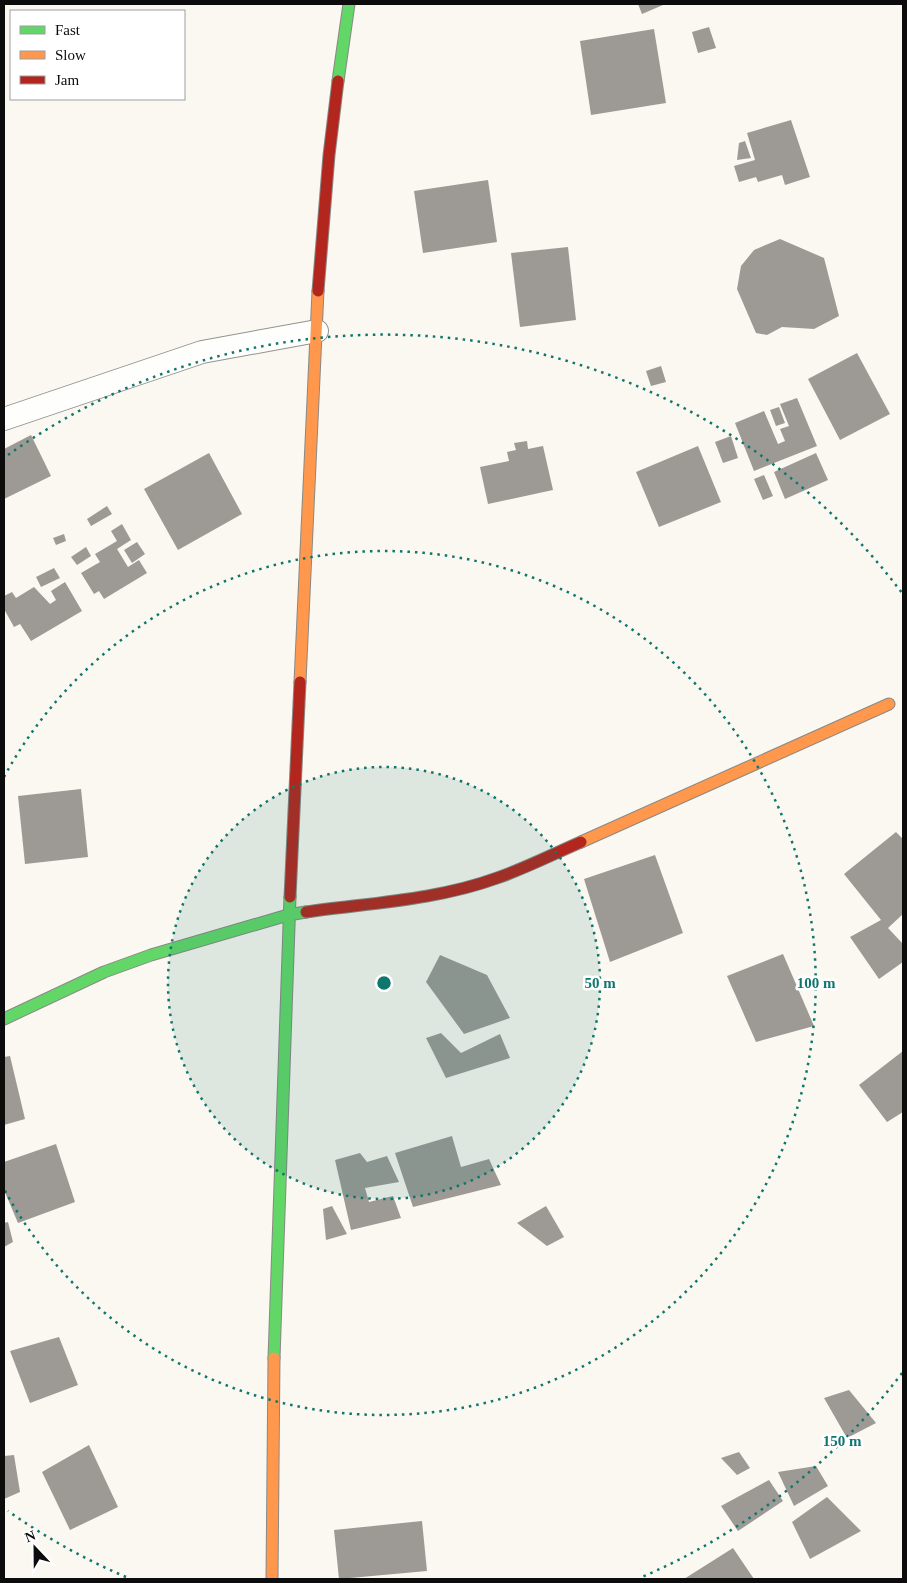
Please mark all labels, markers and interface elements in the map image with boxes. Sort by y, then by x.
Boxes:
legend [10,10,185,100]
text: Fast [55,22,81,38]
text: Slow [55,47,86,63]
text: Jam [55,72,79,88]
centre of rings [375,974,393,992]
text: 50 m [584,975,616,991]
text: 100 m [797,975,836,991]
text: 150 m [823,1433,862,1449]
north arrow [10,1523,60,1573]
text: N [23,1528,38,1545]

